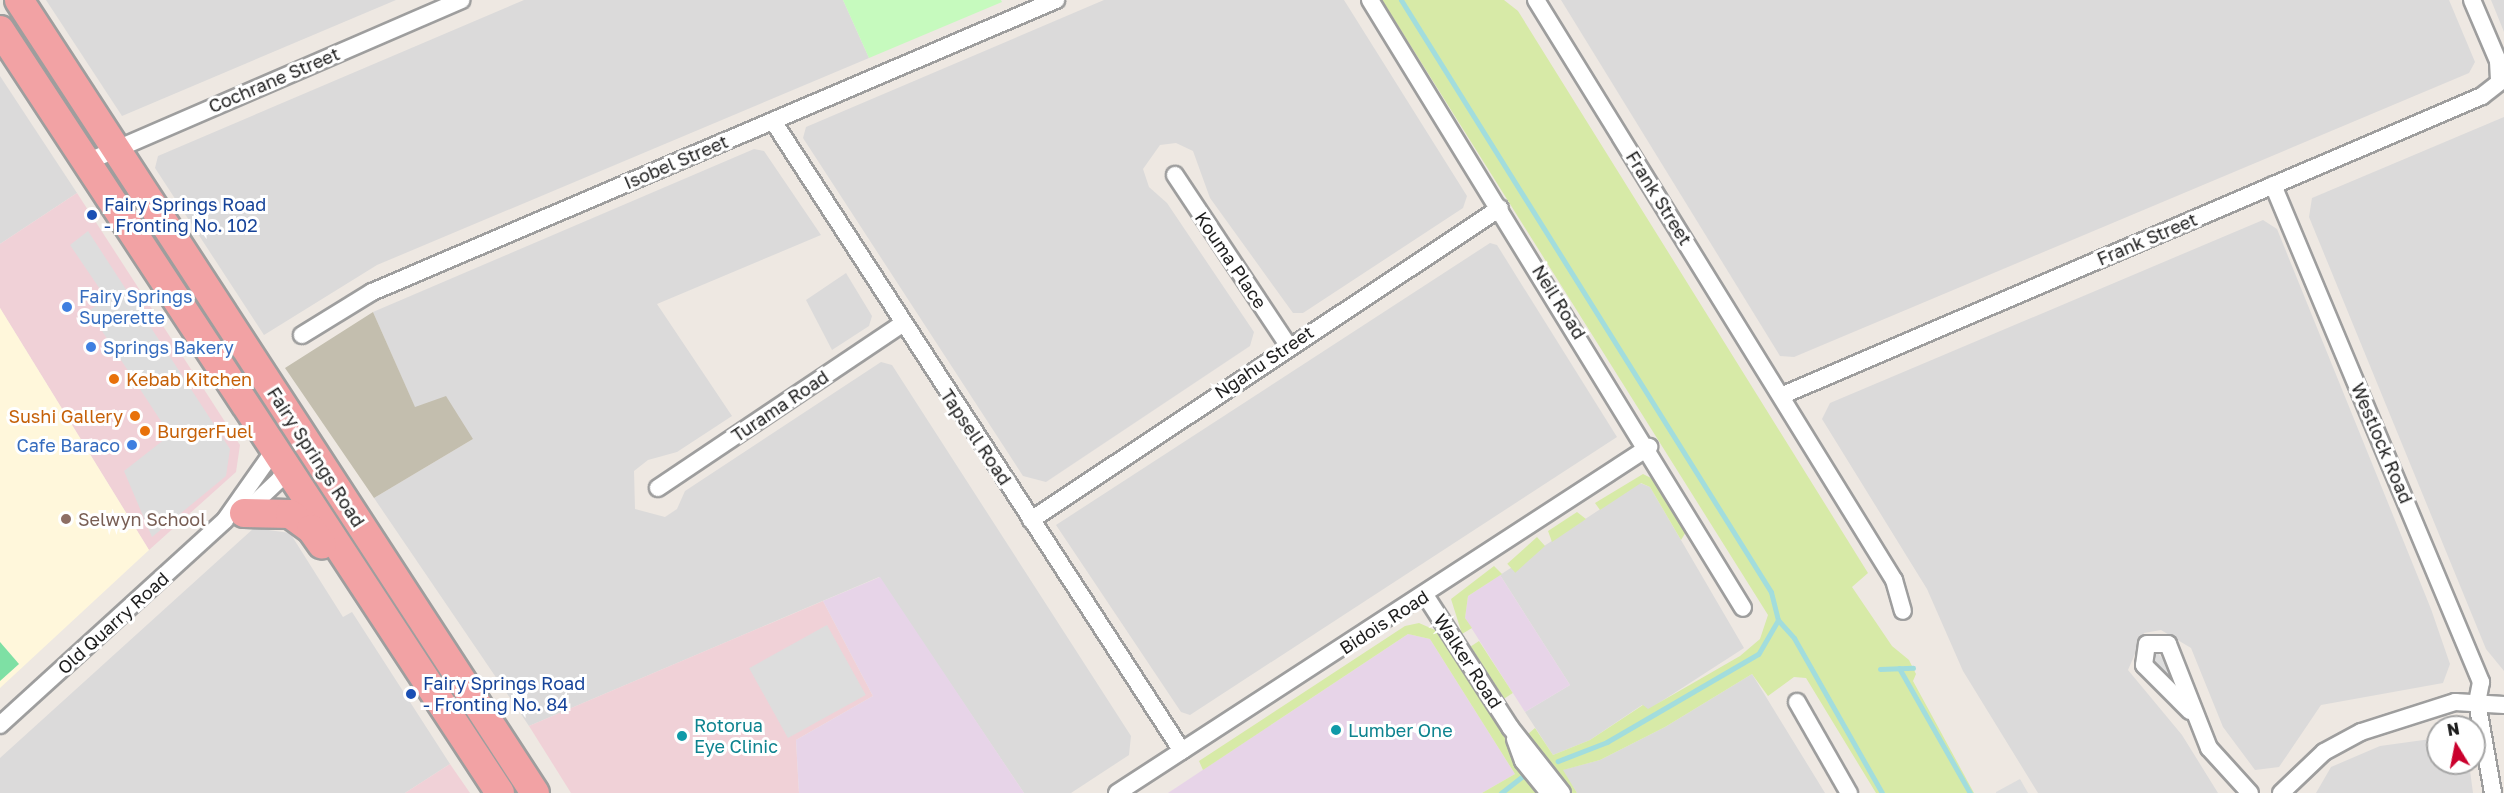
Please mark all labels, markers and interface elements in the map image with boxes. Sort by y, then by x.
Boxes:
street label: Cochrane Street [205,43,343,117]
street label: Isobel Street [621,130,731,194]
street label: Frank Street [1622,147,1696,249]
place label: Fairy Springs Road - Fronting No. 102 [104,194,266,236]
street label: Kouma Place [1191,207,1271,313]
marker: Fairy Springs Road - Fronting No. 102 [85,208,99,222]
street label: Frank Street [2094,208,2200,270]
street label: Neil Road [1528,261,1590,343]
place label: Fairy Springs Superette [79,286,193,328]
marker: Fairy Springs Superette [60,300,74,314]
street label: Ngahu Street [1210,321,1318,403]
place label: Springs Bakery [103,336,234,358]
marker: Springs Bakery [84,340,98,354]
street label: Turama Road [727,366,833,446]
place label: Kebab Kitchen [126,368,252,390]
marker: Kebab Kitchen [107,372,121,386]
street label: Westlock Road [2347,380,2417,506]
street label: Fairy Springs Road [263,383,369,531]
street label: Tapsell Road [936,385,1016,489]
place label: Sushi Gallery [8,405,123,427]
marker: Sushi Gallery [128,409,142,423]
place label: BurgerFuel [157,420,253,442]
marker: BurgerFuel [138,424,152,438]
place label: Cafe Baraco [16,434,120,456]
marker: Cafe Baraco [125,438,139,452]
place label: Selwyn School [78,508,206,530]
marker: Selwyn School [59,512,73,526]
street label: Old Quarry Road [53,567,173,679]
street label: Bidois Road [1335,585,1433,659]
street label: Walker Road [1429,610,1507,712]
place label: Fairy Springs Road - Fronting No. 84 [423,673,585,716]
marker: Fairy Springs Road - Fronting No. 84 [404,687,418,701]
place label: Rotorua Eye Clinic [694,715,778,758]
north arrow [2426,715,2486,775]
text: N [2445,718,2461,740]
place label: Lumber One [1348,719,1453,741]
marker: Lumber One [1329,723,1343,737]
marker: Rotorua Eye Clinic [675,729,689,743]

